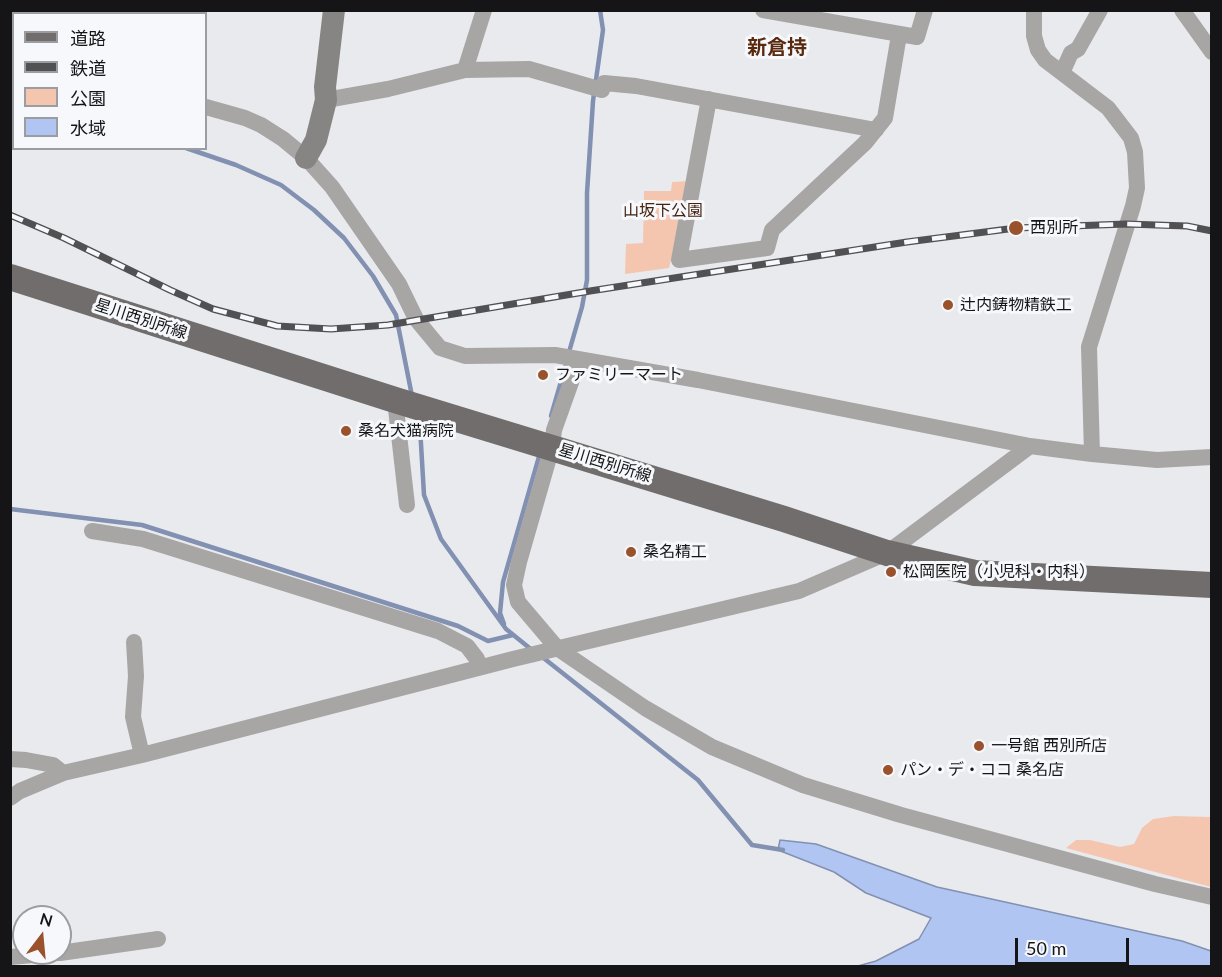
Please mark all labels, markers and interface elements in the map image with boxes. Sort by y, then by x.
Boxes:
legend [12,12,207,150]
text: 道路 [70,27,106,49]
district label: 新倉持 [747,36,807,60]
text: 鉄道 [70,57,106,79]
text: 公園 [70,87,106,109]
text: 水域 [70,117,106,139]
park label: 山坂下公園 [623,201,703,221]
place label: 西別所 [1030,218,1078,238]
marker: 西別所 [1007,219,1025,237]
street label: 星川西別所線 [92,295,190,343]
place label: 辻内鋳物精鉄工 [960,295,1072,315]
marker: 辻内鋳物精鉄工 [941,298,955,312]
place label: ファミリーマート [555,365,683,385]
marker: ファミリーマート [536,368,550,382]
place label: 桑名犬猫病院 [358,421,454,441]
marker: 桑名犬猫病院 [339,424,353,438]
street label: 星川西別所線 [556,440,654,486]
place label: 桑名精工 [643,542,707,562]
marker: 桑名精工 [624,545,638,559]
place label: 松岡医院（小児科・内科） [903,562,1095,582]
marker: 松岡医院（小児科・内科） [884,565,898,579]
place label: 一号館 西別所店 [991,736,1107,756]
marker: 一号館 西別所店 [972,739,986,753]
place label: パン・デ・ココ 桑名店 [900,760,1064,780]
marker: パン・デ・ココ 桑名店 [881,763,895,777]
north arrow [12,905,72,965]
text: N [38,908,55,930]
scale bar [1018,926,1132,964]
text: 50 m [1026,937,1066,959]

